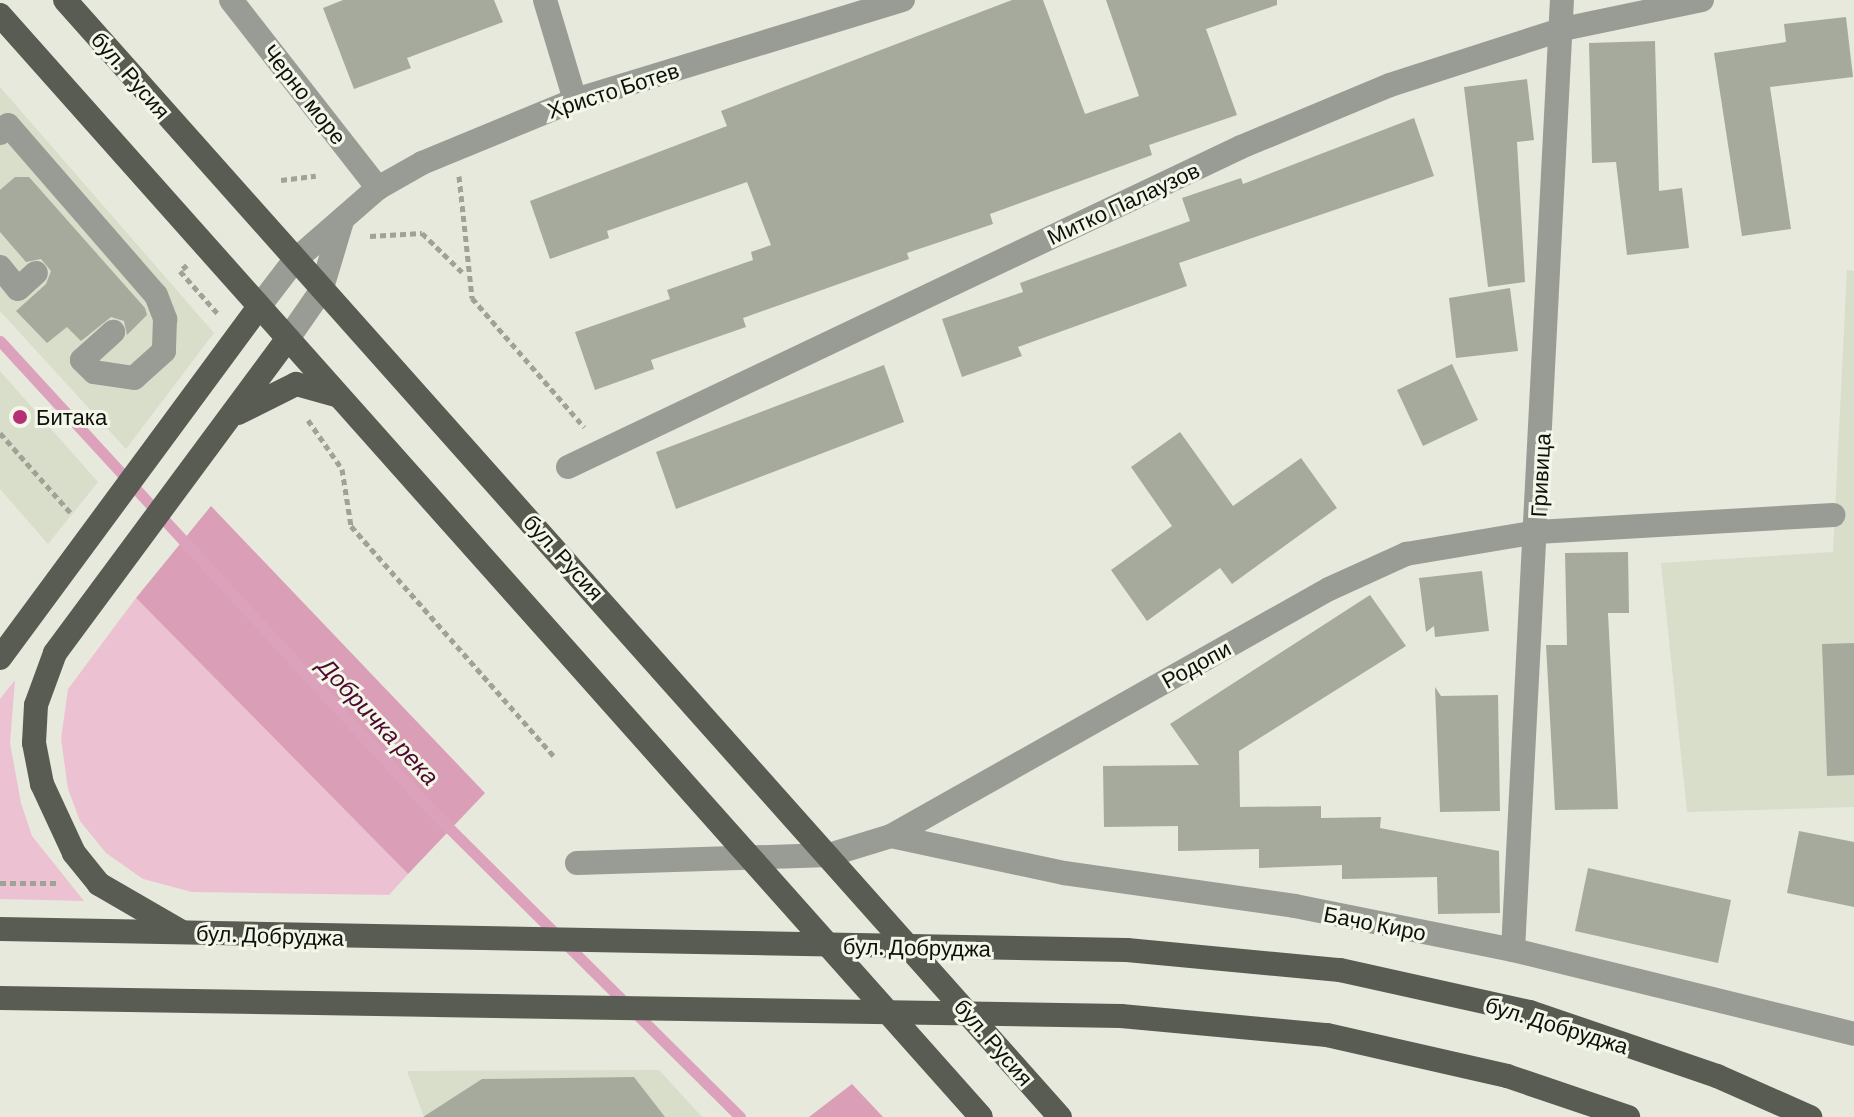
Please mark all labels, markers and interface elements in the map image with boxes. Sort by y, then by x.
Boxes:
street label: бул. Русия [86,26,176,124]
street label: Черно море [258,39,352,149]
street label: Христо Ботев [544,56,682,124]
street label: Митко Палаузов [1043,156,1203,250]
place label: Битака [36,404,107,430]
marker: Битака [11,408,29,426]
street label: Гривица [1525,432,1555,518]
street label: бул. Русия [519,509,609,605]
street label: Родопи [1157,634,1235,694]
water label: Добричка река [313,651,445,791]
street label: Бачо Киро [1322,900,1428,946]
street label: бул. Добруджа [196,919,344,951]
street label: бул. Добруджа [843,933,991,961]
street label: бул. Добруджа [1482,991,1632,1059]
street label: бул. Русия [949,993,1039,1091]

